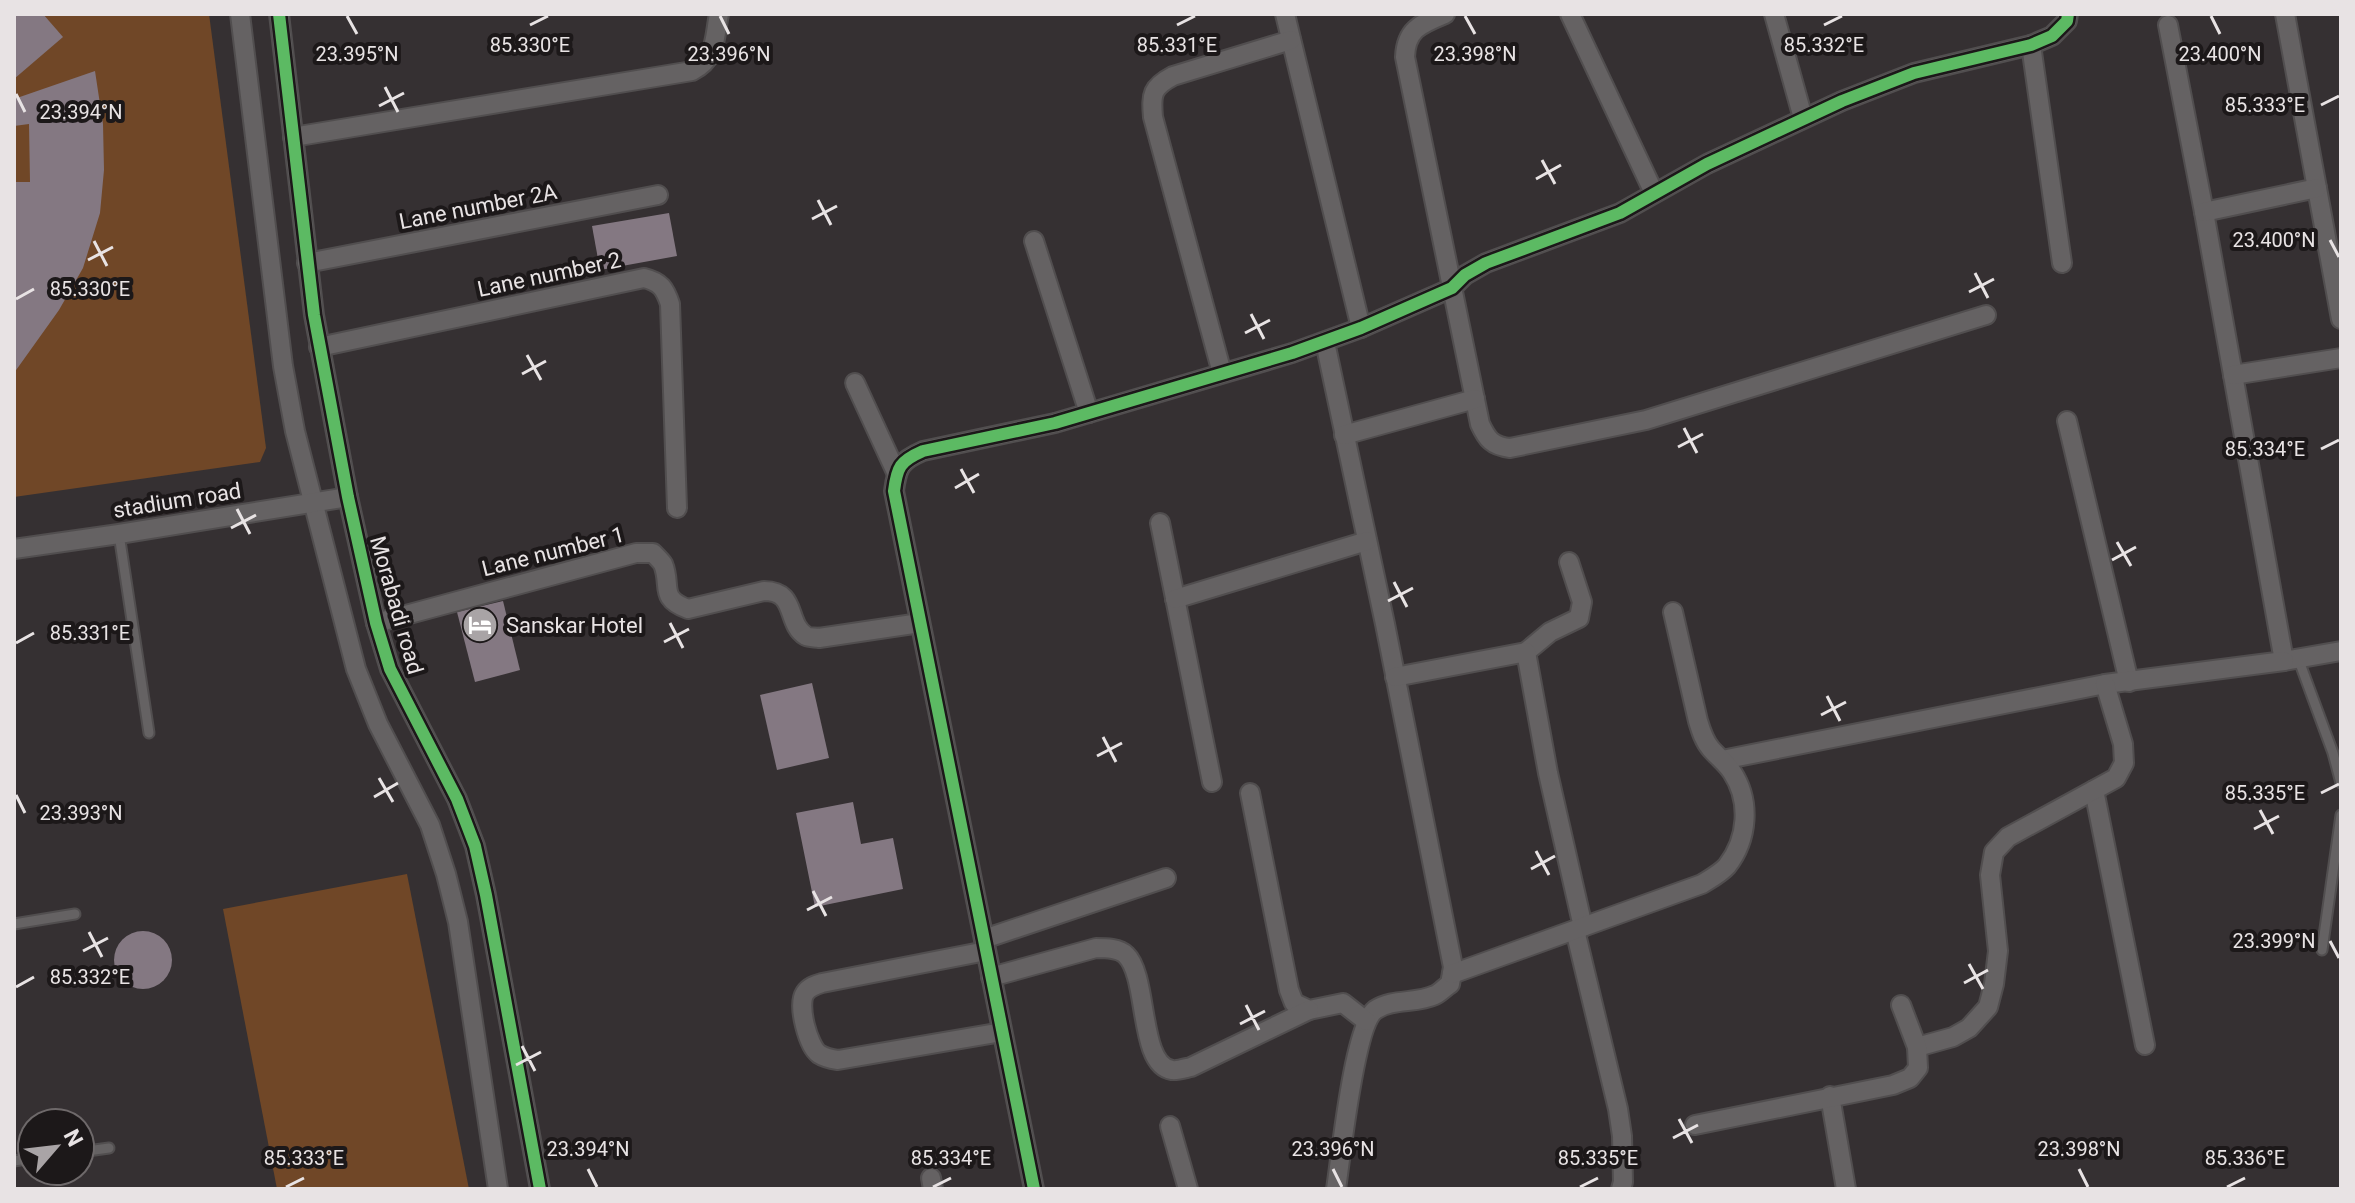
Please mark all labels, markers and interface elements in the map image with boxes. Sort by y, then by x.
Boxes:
text: 85.330°E [490,33,570,57]
text: 85.331°E [1137,33,1217,57]
text: 85.332°E [1784,33,1864,57]
text: 23.395°N [315,42,399,66]
text: 23.396°N [687,42,771,66]
text: 23.398°N [1433,42,1517,66]
text: 23.400°N [2178,42,2262,66]
text: 85.333°E [2225,93,2305,117]
text: 23.394°N [39,100,123,124]
street label: Lane number 2A [397,179,560,234]
text: 23.400°N [2232,228,2316,252]
street label: Lane number 2 [475,247,623,302]
text: 85.330°E [50,277,130,301]
text: 85.334°E [2225,437,2305,461]
street label: stadium road [111,478,243,523]
street label: Lane number 1 [479,522,627,581]
street label: Morabadi road [365,533,428,677]
hotel icon: Sanskar Hotel [461,606,499,644]
place label: Sanskar Hotel [506,613,643,638]
text: 85.331°E [50,621,130,645]
text: 85.335°E [2225,781,2305,805]
text: 23.393°N [39,801,123,825]
text: 23.399°N [2232,929,2316,953]
text: 85.332°E [50,965,130,989]
north arrow [16,1107,96,1187]
text: N [59,1125,88,1151]
text: 23.394°N [546,1137,630,1161]
text: 23.396°N [1291,1137,1375,1161]
text: 23.398°N [2037,1137,2121,1161]
text: 85.333°E [264,1146,344,1170]
text: 85.334°E [911,1146,991,1170]
text: 85.335°E [1558,1146,1638,1170]
text: 85.336°E [2205,1146,2285,1170]

